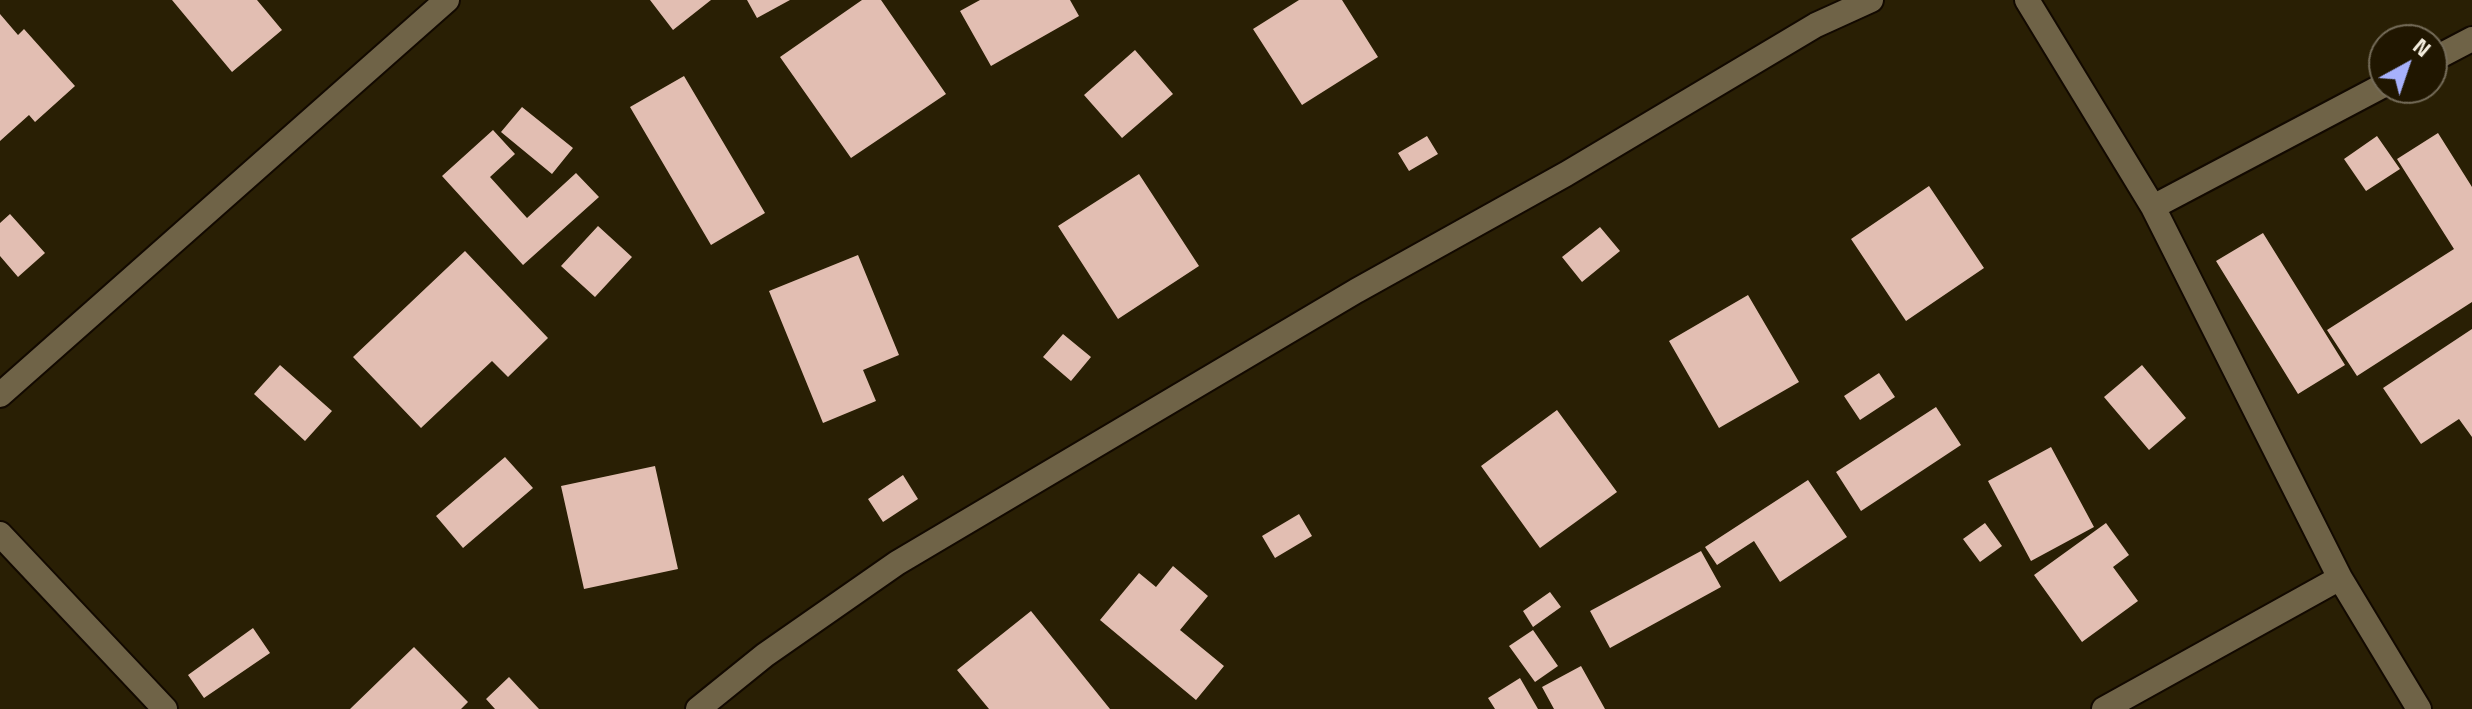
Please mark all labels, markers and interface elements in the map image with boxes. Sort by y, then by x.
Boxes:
north arrow [2368,24,2448,104]
text: N [2405,29,2439,65]

